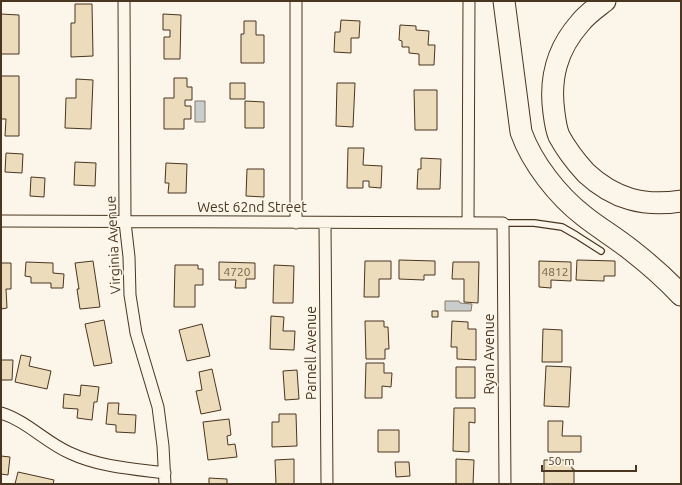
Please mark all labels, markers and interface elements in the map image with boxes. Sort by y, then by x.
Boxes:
street label: Virginia Avenue [102,195,124,295]
street label: West 62nd Street [197,199,307,215]
house number: 4720 [223,265,251,278]
house number: 4812 [541,265,569,278]
street label: Parnell Avenue [303,306,319,400]
street label: Ryan Avenue [481,313,497,395]
scale bar [542,447,636,473]
text: 50 m [548,454,575,467]

